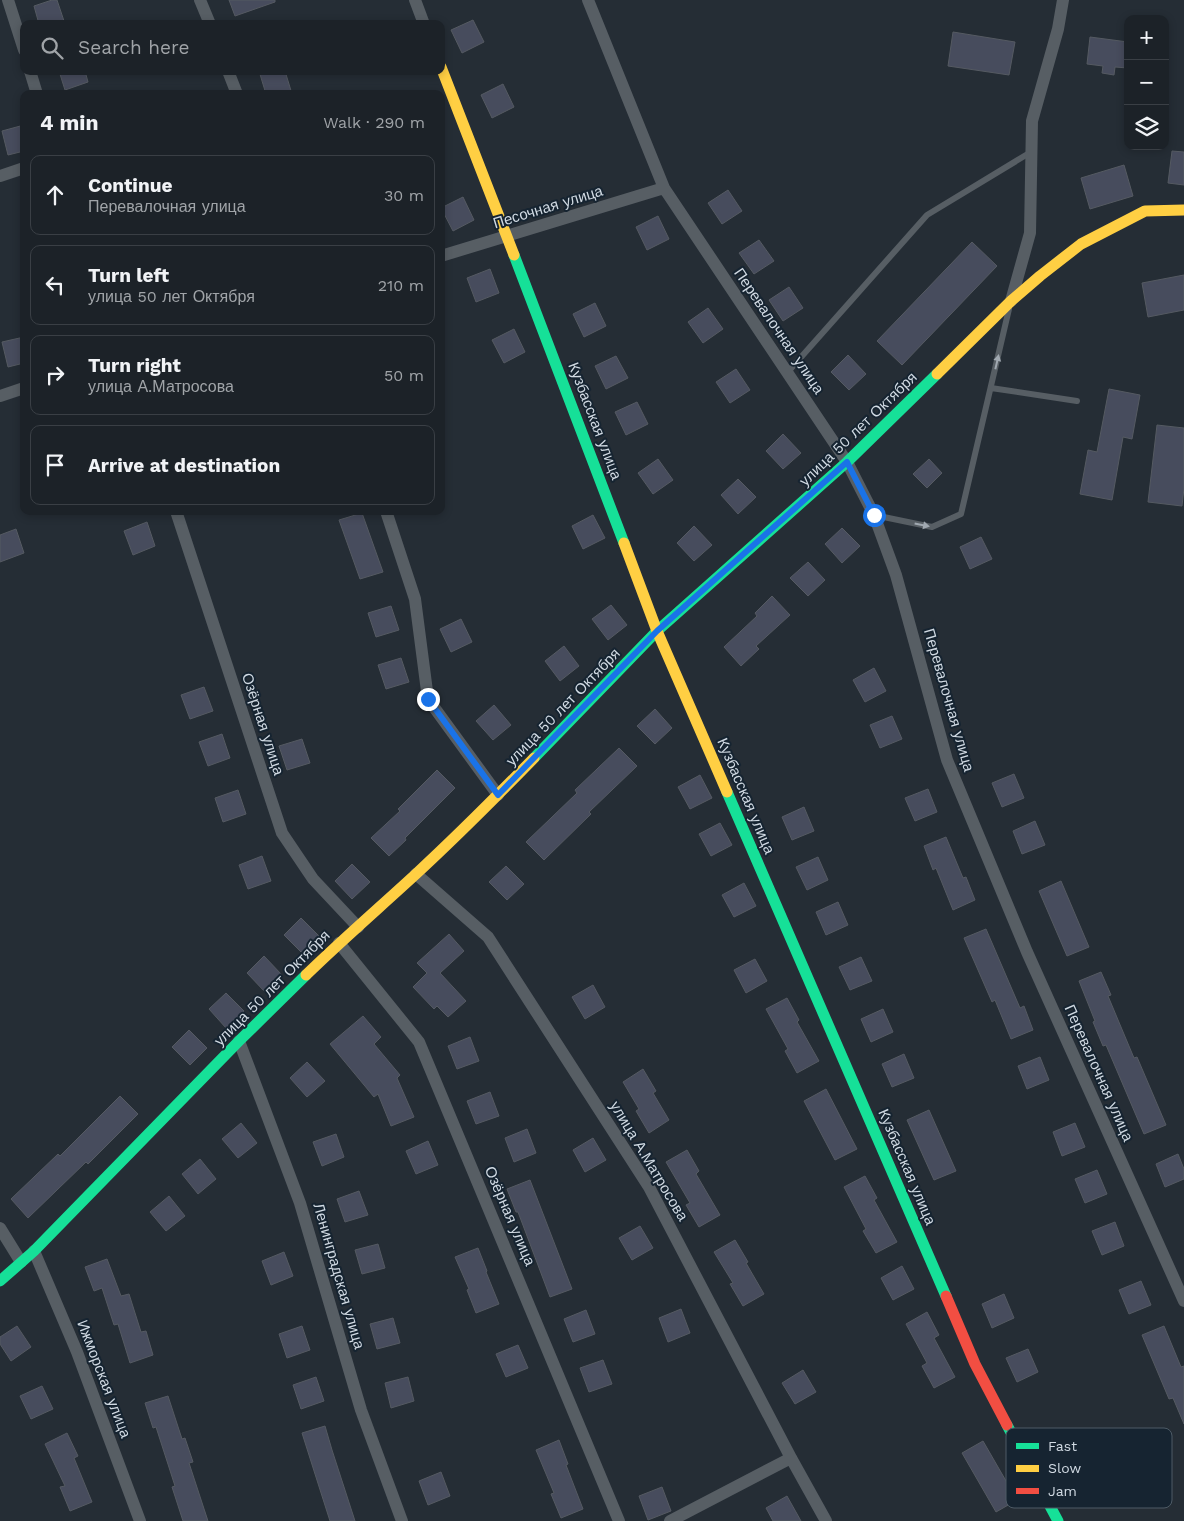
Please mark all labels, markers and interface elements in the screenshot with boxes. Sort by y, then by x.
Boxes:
map controls [1124,15,1169,150]
button: + [1124,15,1169,60]
search box [20,20,445,75]
icon: search [38,34,66,62]
text: Search here [78,36,189,59]
button: − [1124,60,1169,105]
button: layers [1124,105,1169,150]
text: 4 min [40,110,98,135]
text: Walk · 290 m [323,113,425,132]
text: Continue [88,174,172,197]
icon: ahead [41,181,69,209]
street label: Песочная улица [491,182,606,232]
text: 30 m [384,186,424,205]
text: Перевалочная улица [88,197,246,216]
text: Turn left [88,264,169,287]
street label: Перевалочная улица [730,265,828,398]
icon: left [41,271,69,299]
text: 210 m [378,276,424,295]
text: улица 50 лет Октября [88,287,255,306]
text: Turn right [88,354,181,377]
one-way arrow [993,355,1001,370]
street label: Кузбасская улица [564,360,626,483]
icon: right [41,361,69,389]
text: 50 m [384,366,424,385]
street label: улица 50 лет Октября [795,368,921,490]
text: улица А.Матросова [88,377,234,396]
icon: arrive [41,451,69,479]
text: Arrive at destination [88,454,280,477]
route start [863,504,886,527]
one-way arrow [915,521,931,529]
street label: Перевалочная улица [920,626,978,774]
street label: улица 50 лет Октября [502,644,624,770]
street label: Озёрная улица [238,671,288,778]
route end [417,688,440,711]
street label: Кузбасская улица [713,735,779,857]
street label: улица 50 лет Октября [210,926,334,1050]
street label: Перевалочная улица [1061,1002,1138,1145]
street label: улица А.Матросова [606,1098,692,1225]
street label: Кузбасская улица [874,1106,940,1228]
street label: Озёрная улица [481,1164,539,1269]
street label: Ленинградская улица [310,1201,369,1352]
street label: Ижморская улица [73,1317,135,1441]
legend [1006,1428,1172,1508]
text: Fast [1048,1438,1077,1454]
text: Slow [1048,1460,1081,1476]
text: Jam [1048,1483,1077,1499]

